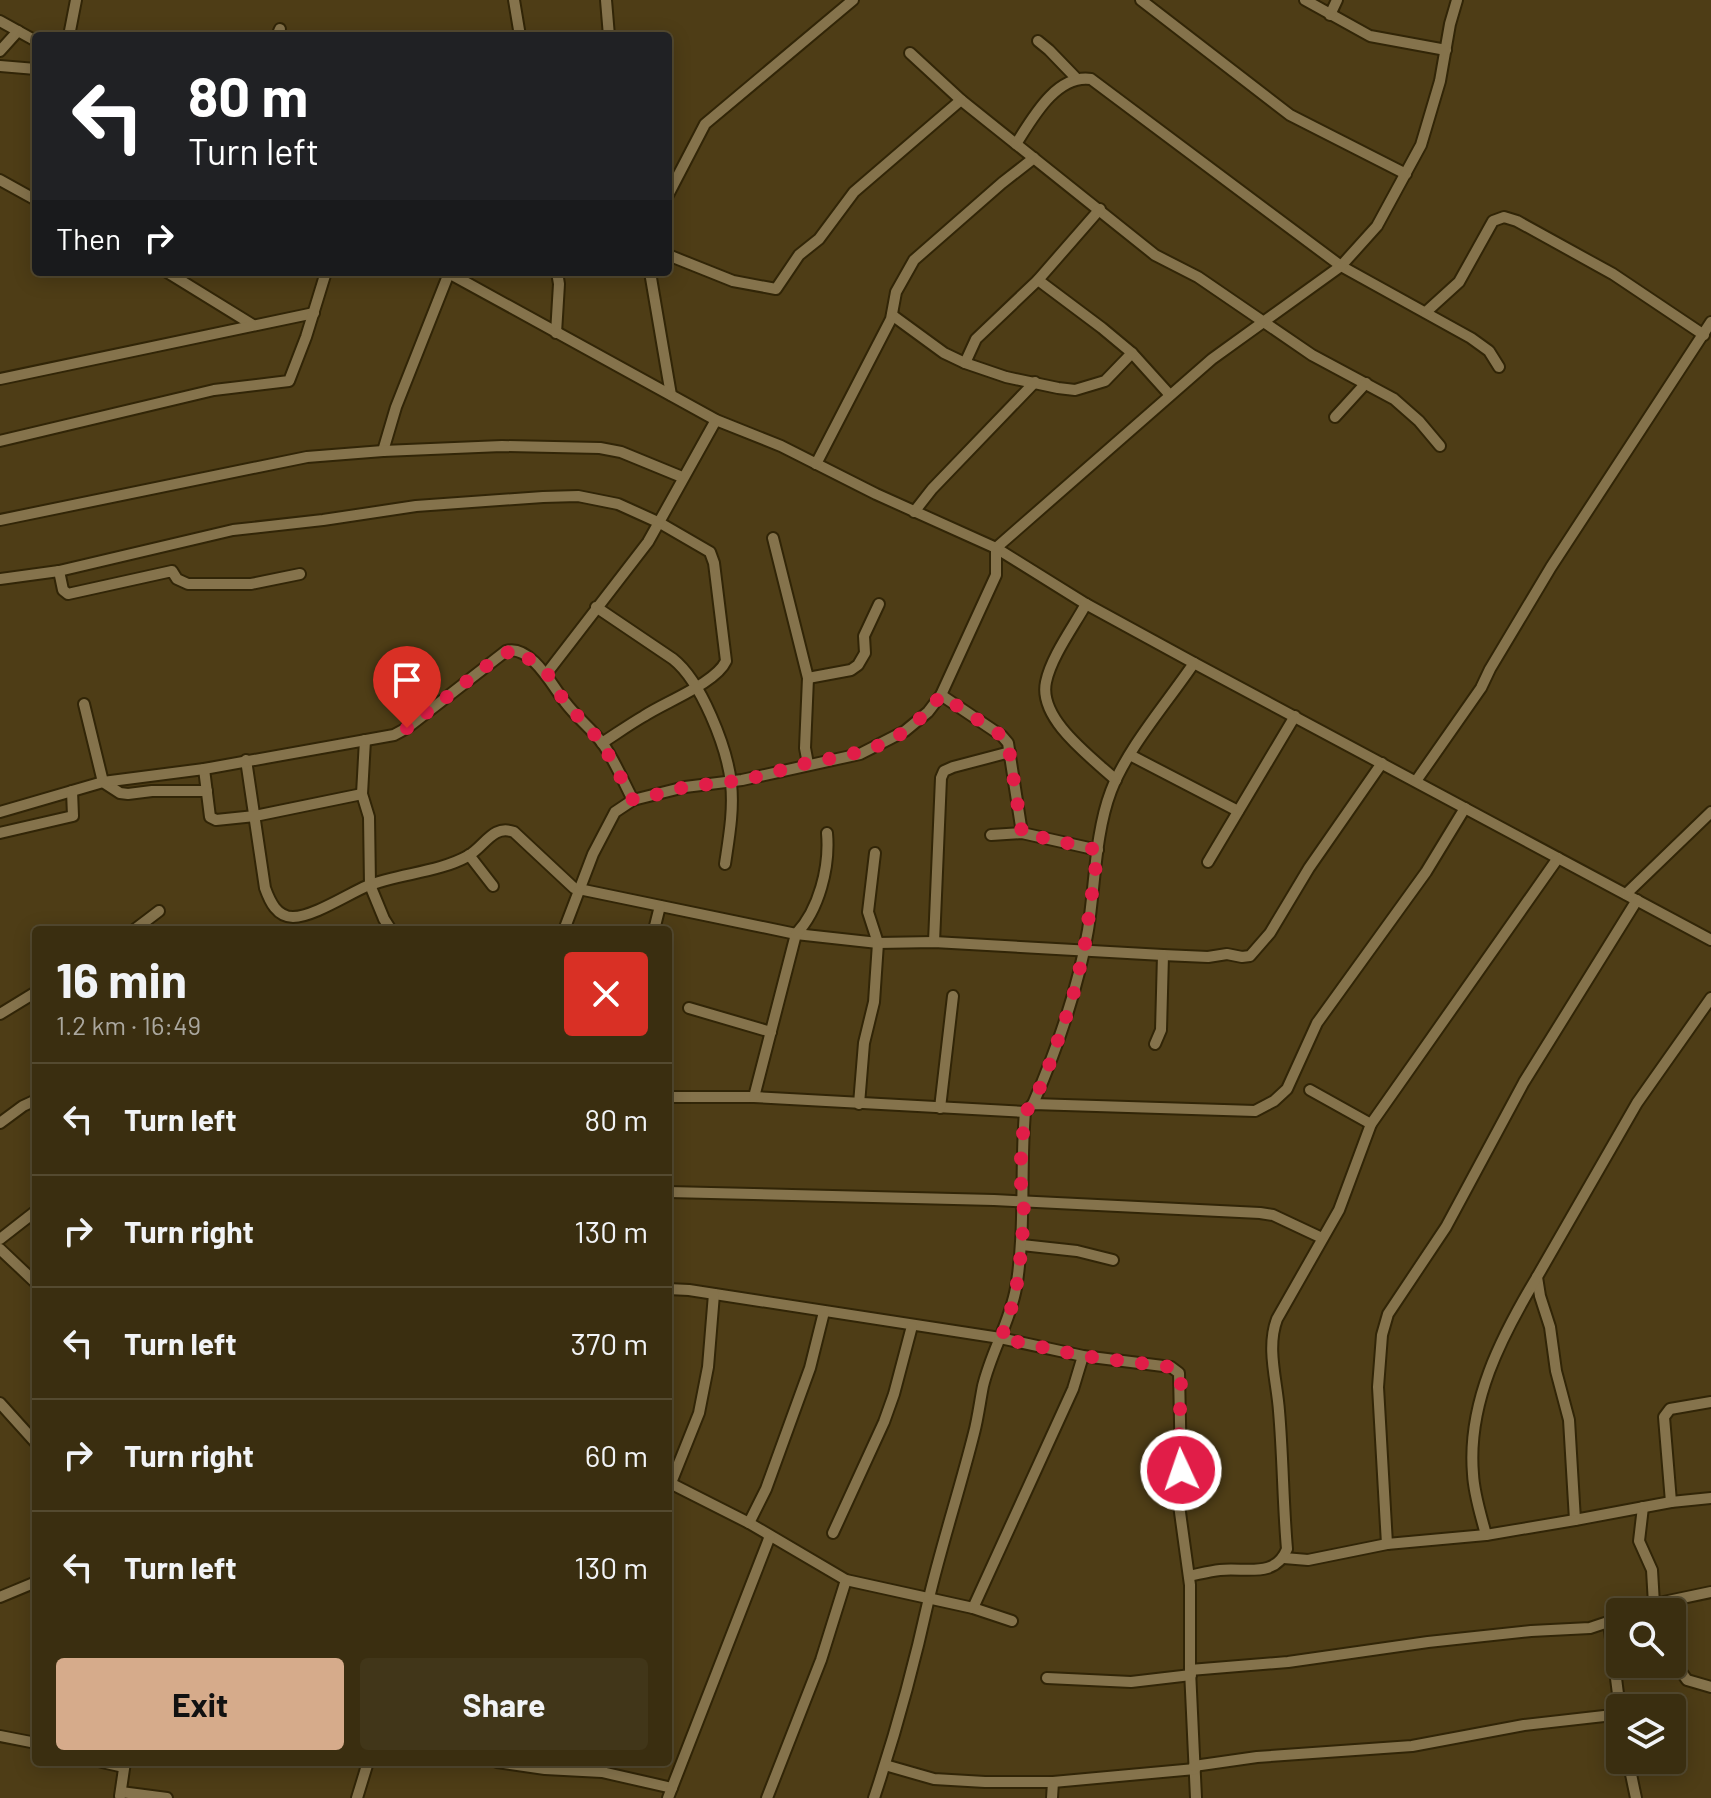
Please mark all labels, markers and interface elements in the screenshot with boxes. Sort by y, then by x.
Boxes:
text: 80 m [188,61,308,128]
icon: left [56,64,160,168]
text: Turn left [188,129,319,172]
icon: right [137,216,181,260]
text: Then [56,220,121,256]
pin [373,646,441,728]
icon: arrive [385,658,429,702]
text: 16 min [56,950,187,1008]
button: close [564,952,648,1036]
text: 1.2 km · 16:49 [56,1009,201,1040]
icon: left [56,1097,100,1141]
text: Turn left [124,1101,237,1137]
text: 80 m [585,1101,648,1137]
icon: right [56,1209,100,1253]
text: Turn right [124,1213,254,1249]
text: 130 m [574,1213,648,1249]
icon: left [56,1321,100,1365]
text: Turn left [124,1325,237,1361]
text: 370 m [571,1325,648,1361]
position arrow [1139,1428,1223,1512]
icon: right [56,1433,100,1477]
text: Turn right [124,1437,254,1473]
text: 60 m [585,1437,648,1473]
icon: left [56,1545,100,1589]
text: Turn left [124,1549,237,1585]
text: 130 m [574,1549,648,1585]
map controls [1606,1598,1686,1774]
button: search [1606,1598,1686,1678]
button: Exit [56,1658,344,1750]
button: Share [360,1658,648,1750]
button: layers [1606,1694,1686,1774]

